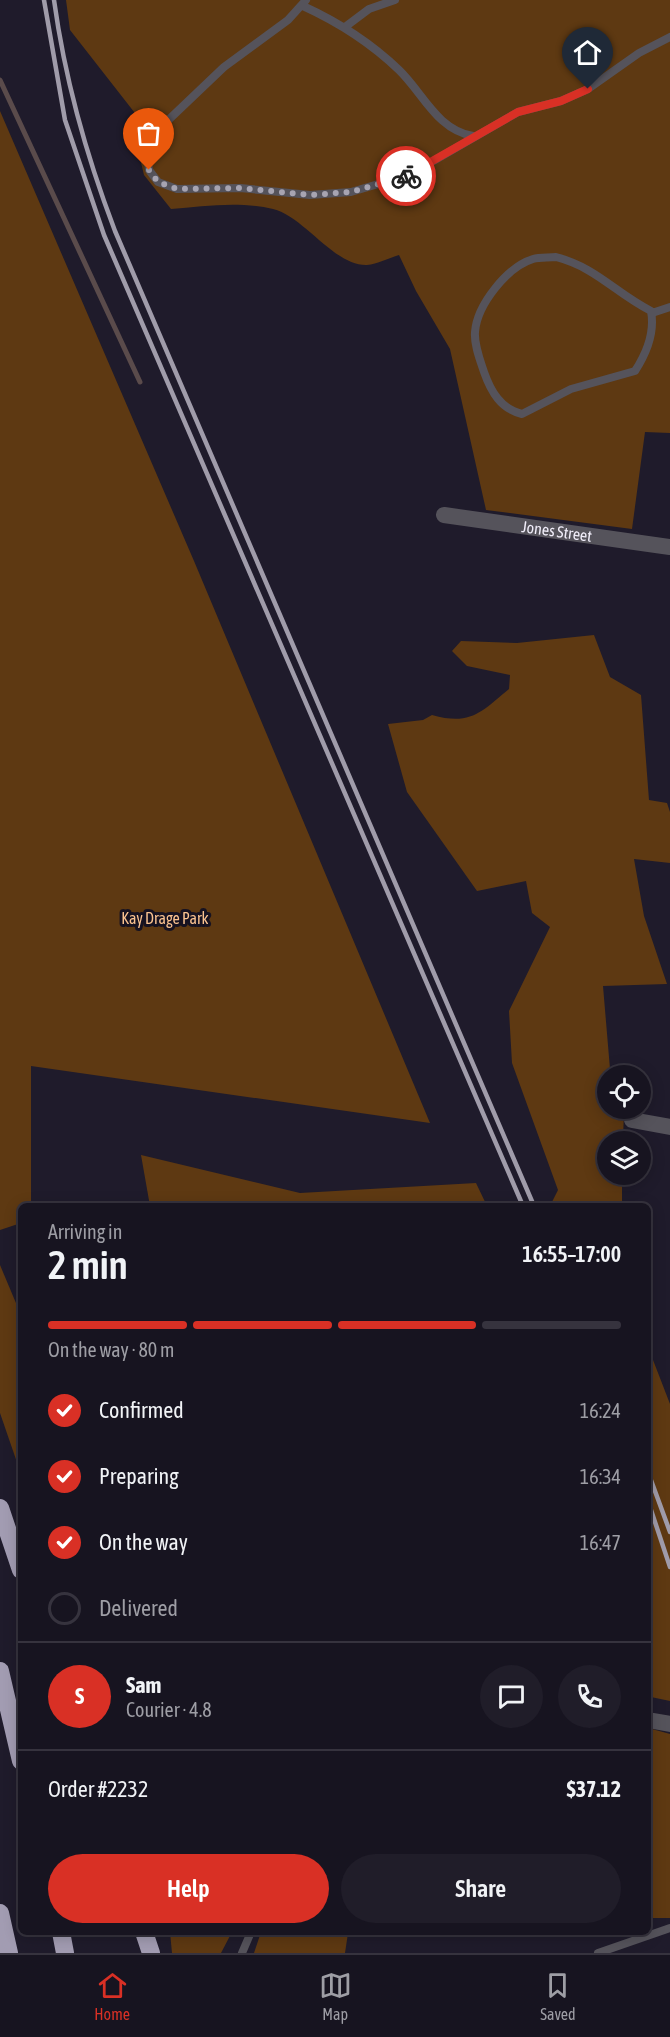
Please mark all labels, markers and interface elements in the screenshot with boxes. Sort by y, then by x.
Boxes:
pin [562,27,613,89]
icon: home [571,36,604,69]
pin [123,108,174,170]
icon: bag [132,117,165,150]
courier [376,146,436,206]
icon: bike [390,160,423,193]
street label: Jones Street [521,517,594,545]
park label: Kay Drage Park [121,909,209,928]
map controls [597,1065,651,1185]
button: locate [597,1065,651,1119]
button: layers [597,1131,651,1185]
text: Arriving in [48,1220,122,1243]
text: 16:55–17:00 [522,1241,621,1267]
text: 2 min [48,1243,128,1287]
text: On the way · 80 m [48,1338,174,1361]
icon: check [48,1394,81,1427]
text: Confirmed [99,1397,184,1423]
text: 16:24 [580,1399,621,1422]
icon: check [48,1460,81,1493]
text: Preparing [99,1463,179,1489]
text: 16:34 [580,1465,621,1488]
icon: check [48,1526,81,1559]
text: On the way [99,1529,188,1555]
text: 16:47 [580,1531,621,1554]
text: Delivered [99,1595,178,1621]
button: chat [480,1665,543,1728]
button: phone [558,1665,621,1728]
text: Sam [126,1672,161,1698]
text: S [75,1683,84,1709]
text: Courier · 4.8 [126,1698,212,1721]
text: Order #2232 [48,1776,148,1802]
text: $37.12 [566,1776,621,1802]
button: Help [48,1854,329,1923]
button: Share [341,1854,621,1923]
tab: Home [94,1969,130,2023]
tab: Map [319,1969,352,2023]
tab: Saved [540,1969,576,2023]

